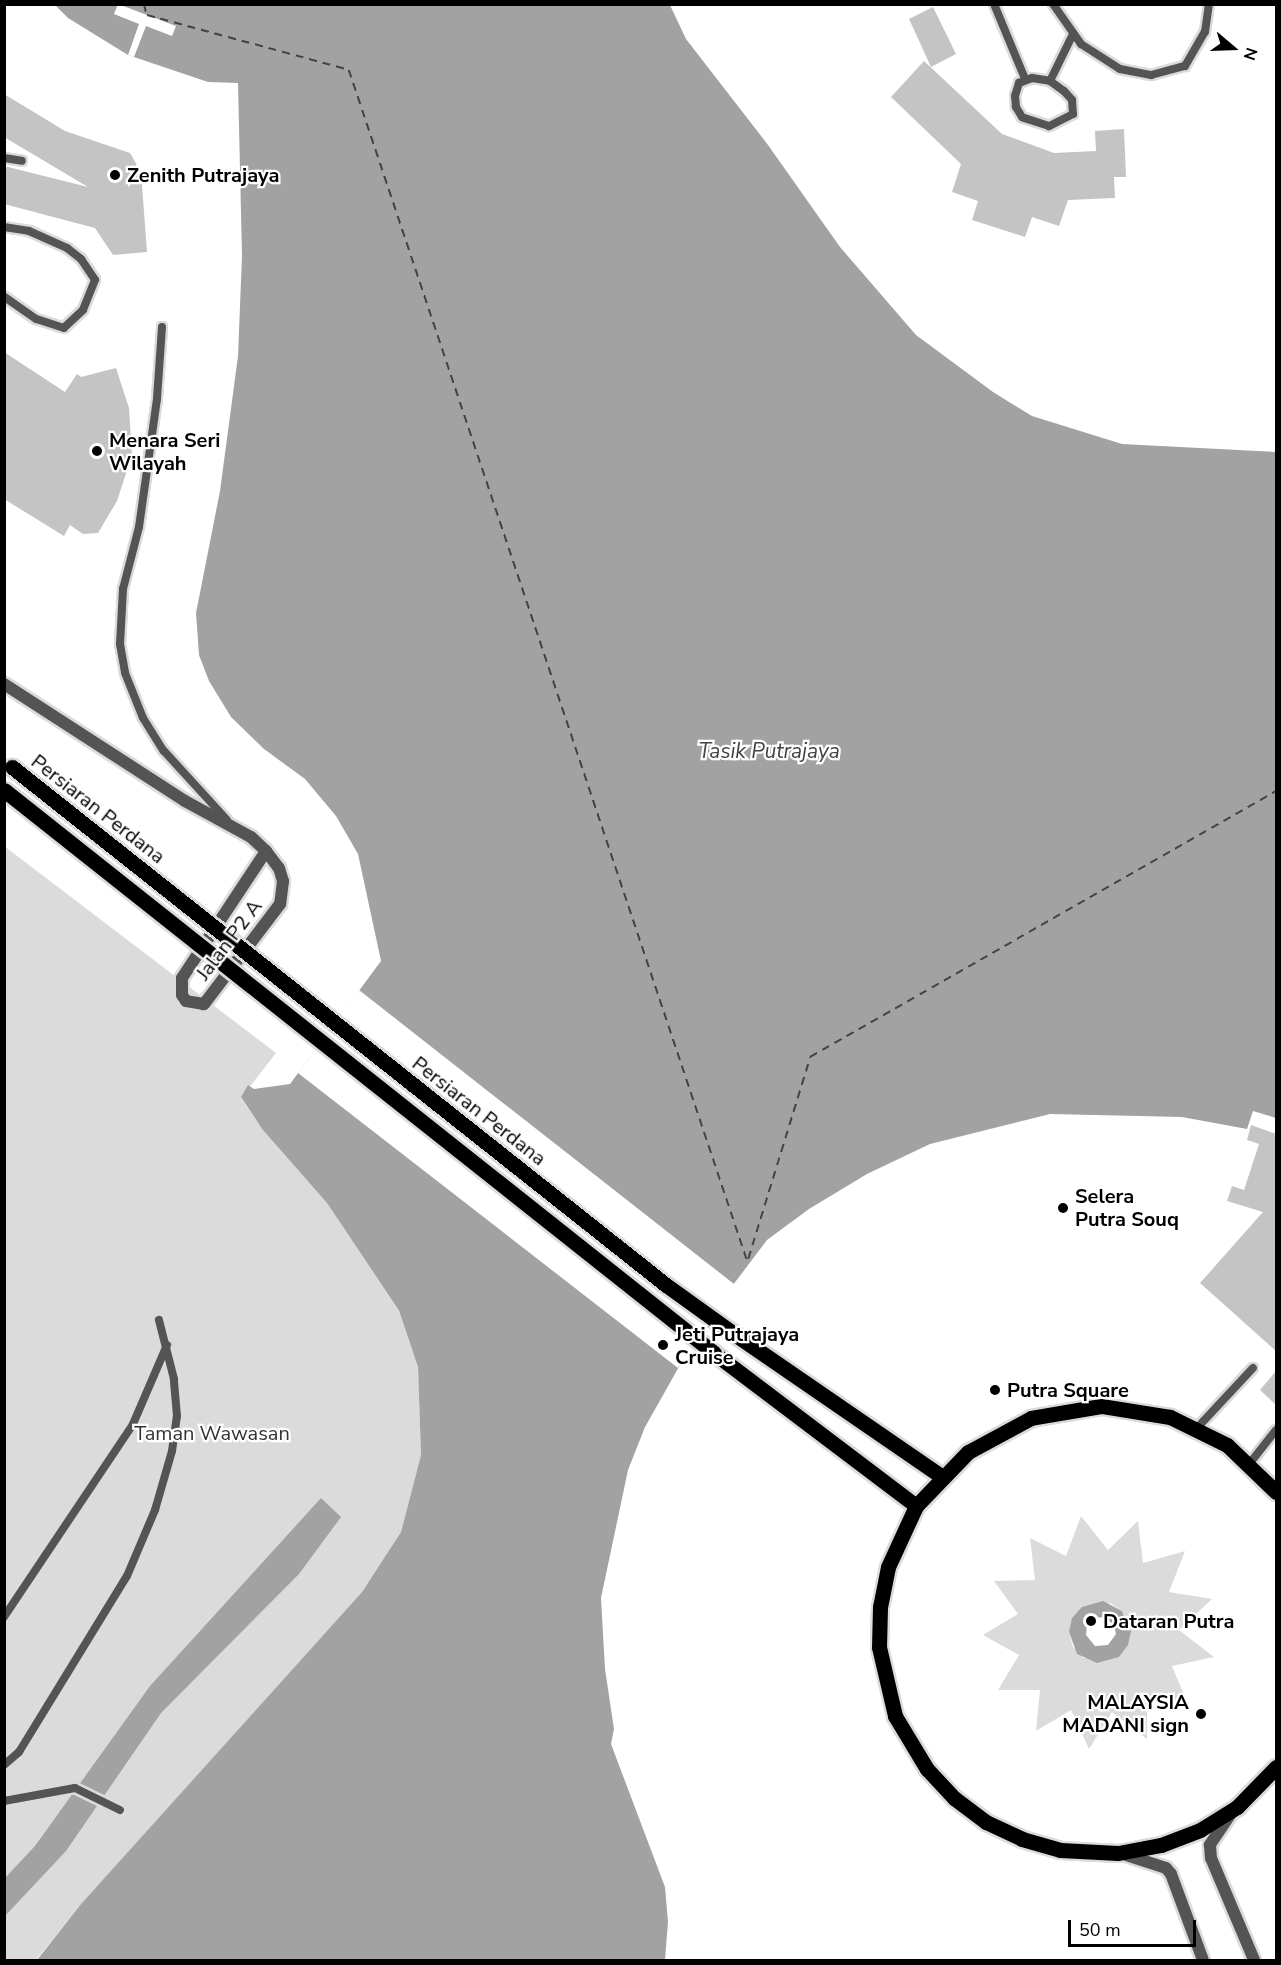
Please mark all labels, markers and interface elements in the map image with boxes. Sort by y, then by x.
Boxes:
north arrow [1203,18,1263,78]
text: N [1238,45,1262,63]
place label: Zenith Putrajaya [127,163,279,187]
marker: Zenith Putrajaya [108,168,122,182]
place label: Menara Seri Wilayah [109,428,220,475]
marker: Menara Seri Wilayah [90,444,104,458]
water label: Tasik Putrajaya [698,738,840,764]
street label: Persiaran Perdana [26,749,170,869]
street label: Jalan P2 A [191,895,267,985]
street label: Persiaran Perdana [407,1051,551,1171]
place label: Selera Putra Souq [1075,1184,1179,1231]
marker: Selera Putra Souq [1056,1201,1070,1215]
place label: Jeti Putrajaya Cruise [675,1322,799,1369]
marker: Jeti Putrajaya Cruise [656,1338,670,1352]
place label: Putra Square [1007,1378,1129,1402]
marker: Putra Square [988,1383,1002,1397]
park label: Taman Wawasan [134,1421,290,1445]
place label: Dataran Putra [1103,1609,1234,1633]
marker: Dataran Putra [1084,1614,1098,1628]
place label: MALAYSIA MADANI sign [1062,1690,1189,1737]
marker: MALAYSIA MADANI sign [1194,1707,1208,1721]
scale bar [1071,1908,1198,1946]
text: 50 m [1079,1918,1121,1942]

